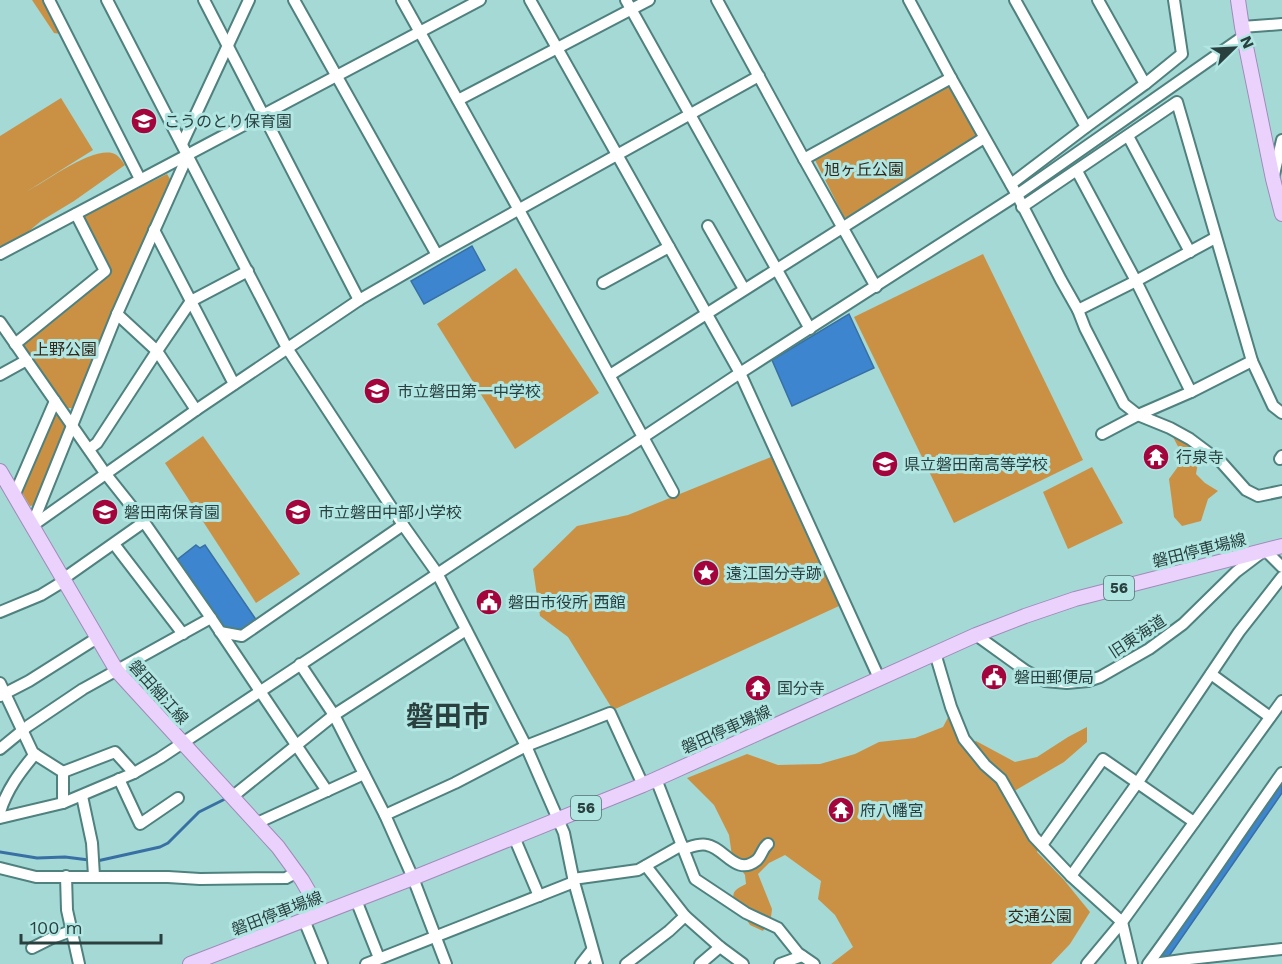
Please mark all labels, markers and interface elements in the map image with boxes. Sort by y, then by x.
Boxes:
north arrow [1204,18,1264,78]
text: N [1236,33,1258,51]
school or university icon: こうのとり保育園 [129,106,159,136]
place label: こうのとり保育園 [164,112,292,131]
park label: 旭ヶ丘公園 [824,160,904,179]
park label: 上野公園 [33,340,97,359]
school or university icon: 市立磐田第一中学校 [362,376,392,406]
place label: 市立磐田第一中学校 [397,382,541,401]
temple icon: 行泉寺 [1141,442,1171,472]
place label: 行泉寺 [1176,448,1224,467]
school or university icon: 県立磐田南高等学校 [870,449,900,479]
place label: 県立磐田南高等学校 [904,455,1048,474]
school or university icon: 磐田南保育園 [90,497,120,527]
school or university icon: 市立磐田中部小学校 [283,497,313,527]
place label: 磐田南保育園 [124,503,220,522]
place label: 市立磐田中部小学校 [318,503,462,522]
street label: 磐田停車場線 [1150,530,1248,571]
place icon: 遠江国分寺跡 [691,558,721,588]
place label: 遠江国分寺跡 [726,564,822,583]
road number: 56 [1104,576,1134,600]
public building icon: 磐田市役所 西館 [474,587,504,617]
place label: 磐田市役所 西館 [508,593,625,612]
street label: 旧東海道 [1105,611,1169,662]
street label: 磐田細江線 [125,656,192,728]
public building icon: 磐田郵便局 [979,662,1009,692]
place label: 磐田郵便局 [1014,668,1094,687]
temple icon: 国分寺 [743,673,773,703]
place label: 国分寺 [777,679,825,698]
district label: 磐田市 [406,700,490,733]
street label: 磐田停車場線 [678,701,774,758]
temple icon: 府八幡宮 [826,795,856,825]
road number: 56 [571,796,601,820]
place label: 府八幡宮 [860,801,924,820]
street label: 磐田停車場線 [229,887,325,940]
scale bar [21,907,160,945]
park label: 交通公園 [1008,907,1072,926]
text: 100 m [30,917,83,938]

